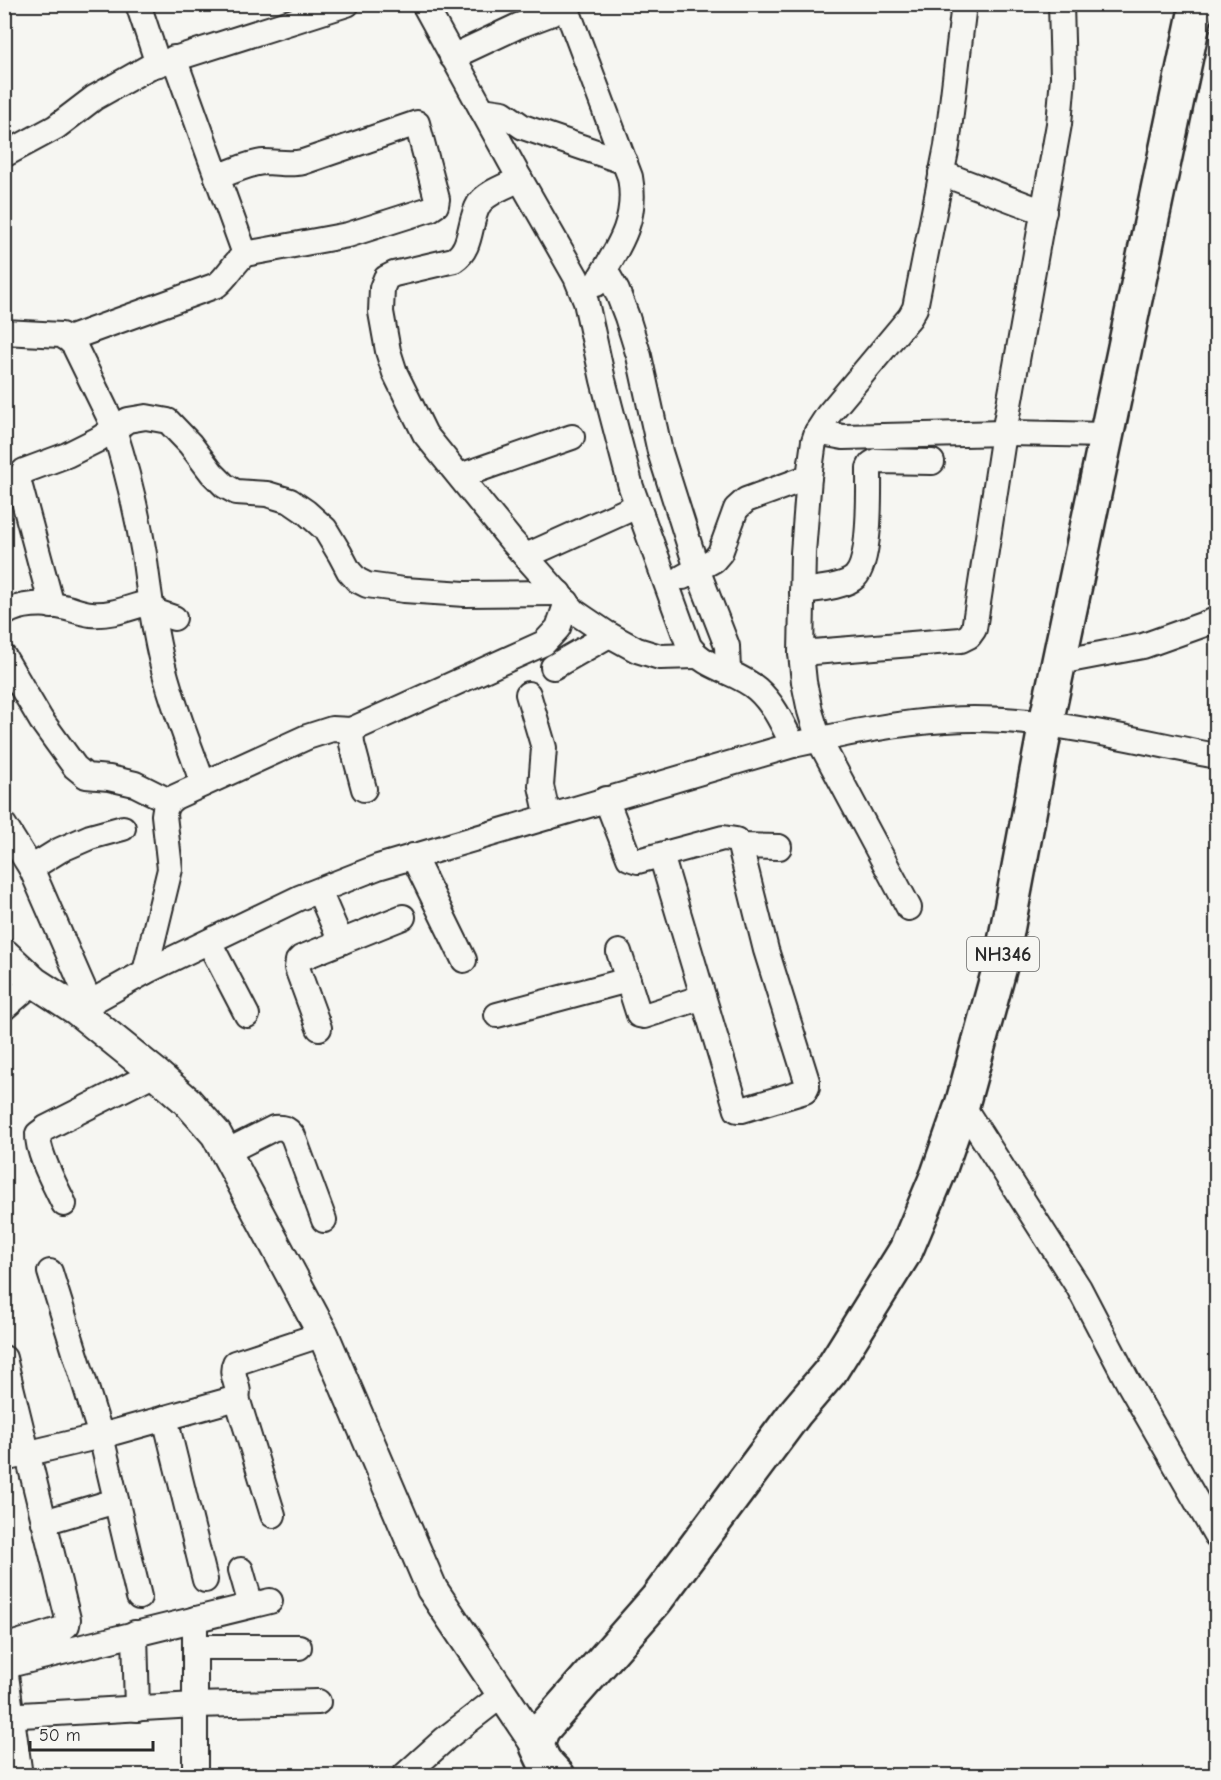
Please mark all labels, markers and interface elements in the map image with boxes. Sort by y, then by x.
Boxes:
road number: NH346 [967,937,1039,971]
scale bar [30,1714,153,1752]
text: 50 m [39,1725,81,1746]

